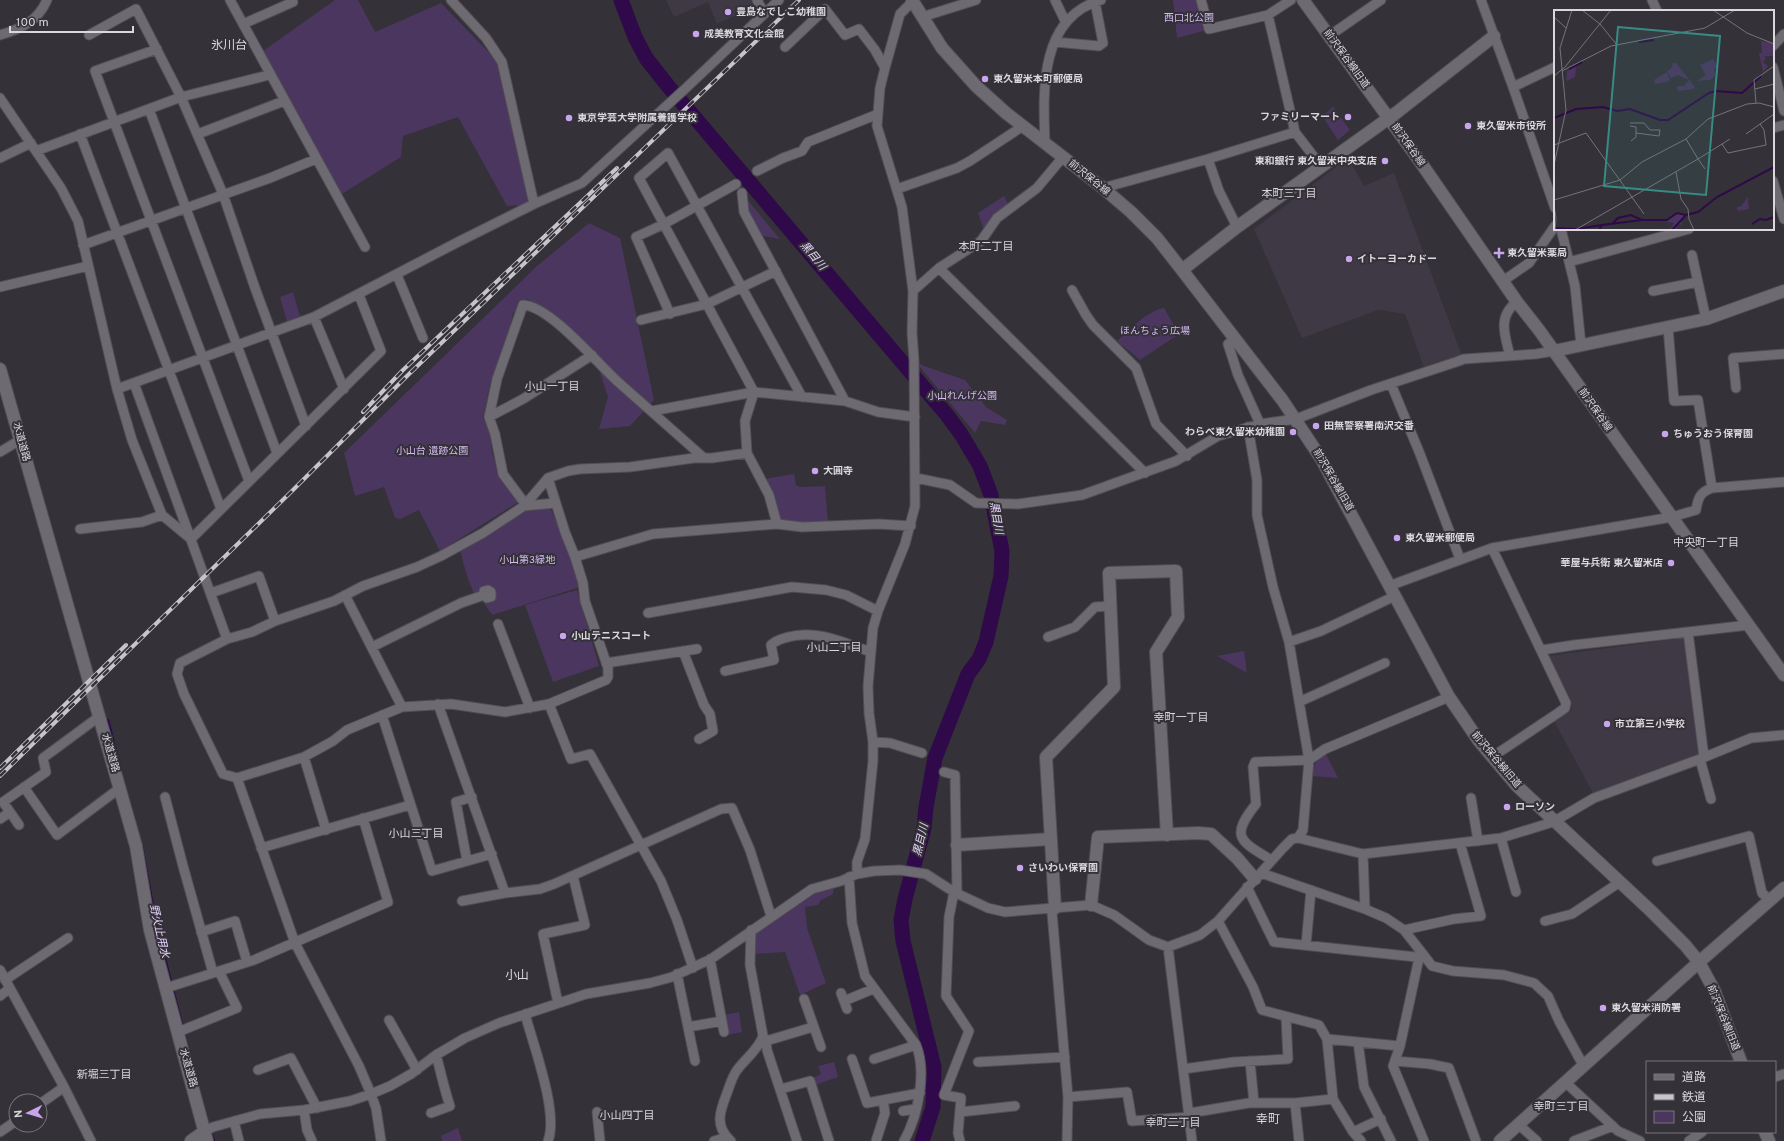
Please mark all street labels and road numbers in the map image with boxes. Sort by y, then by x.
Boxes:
street label: 前沢保谷線旧道 [1320,27,1372,91]
street label: 前沢保谷線 [1388,121,1428,169]
street label: 前沢保谷線 [1065,157,1113,199]
street label: 前沢保谷線 [1575,386,1615,434]
street label: 水道道路 [10,421,32,463]
street label: 前沢保谷線旧道 [1310,446,1356,514]
street label: 前沢保谷線旧道 [1469,729,1523,791]
street label: 水道道路 [98,732,122,774]
street label: 前沢保谷線旧道 [1704,983,1742,1053]
street label: 水道道路 [176,1047,200,1089]

